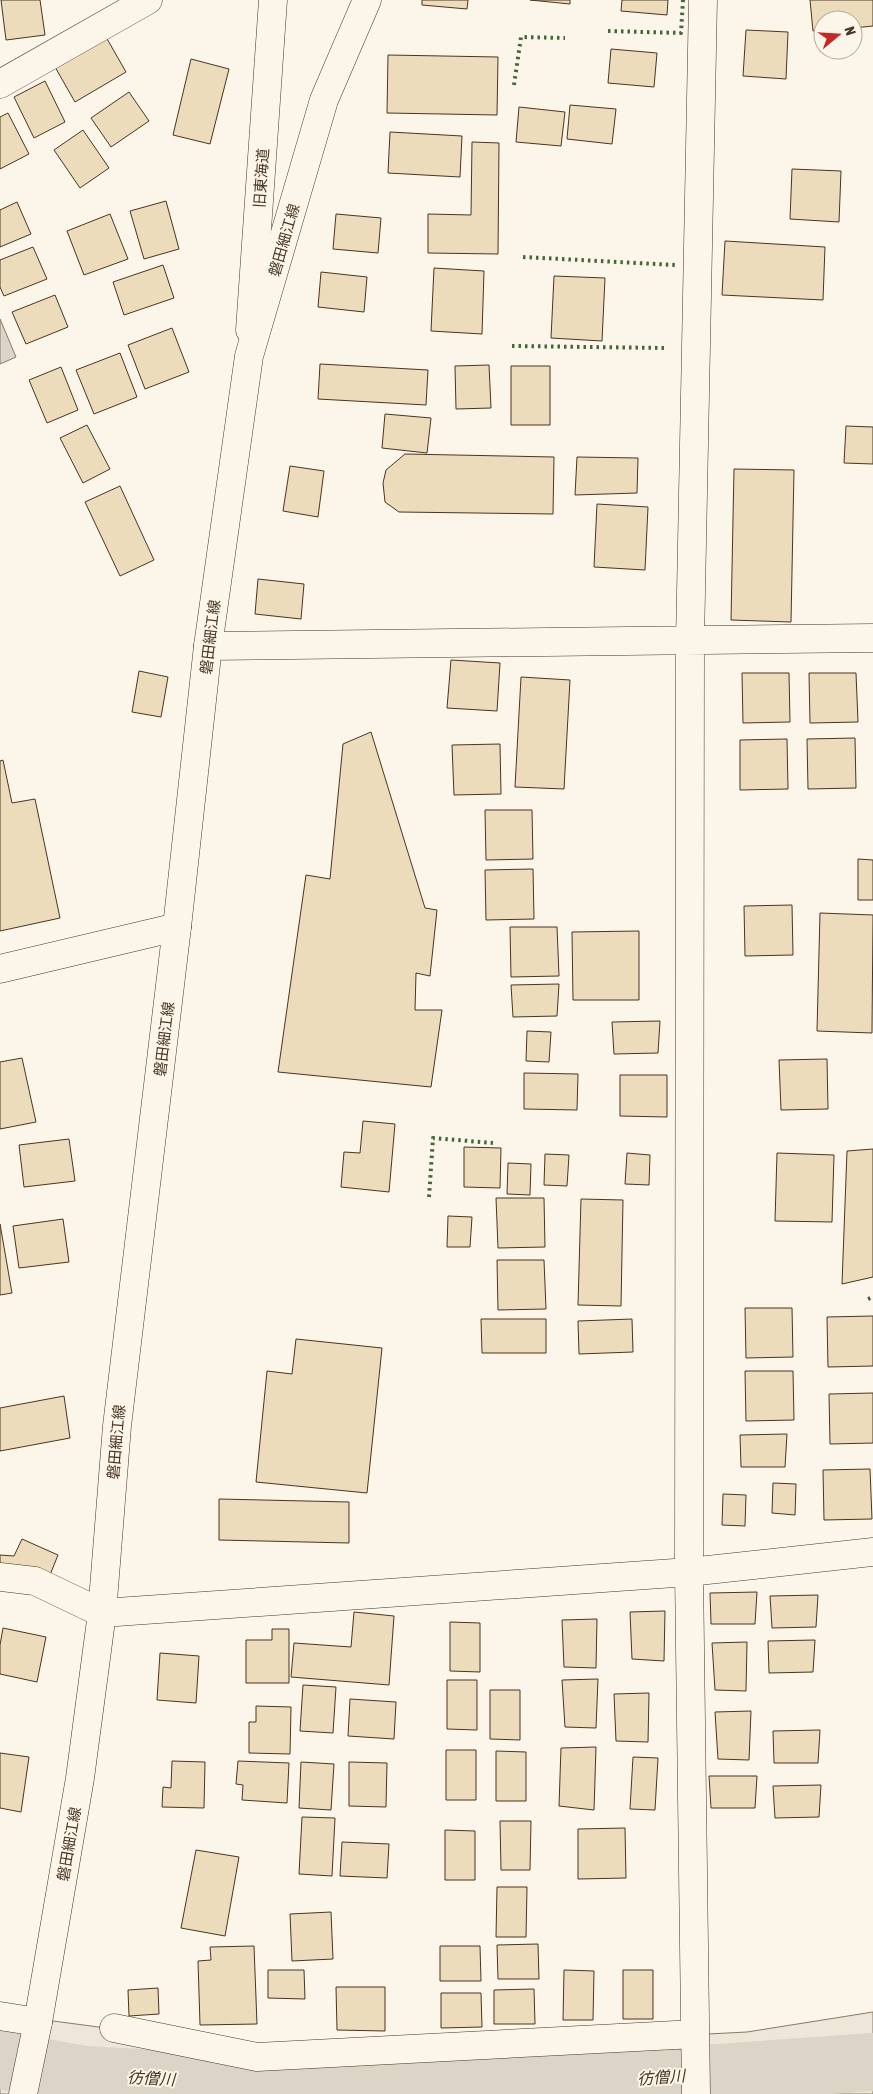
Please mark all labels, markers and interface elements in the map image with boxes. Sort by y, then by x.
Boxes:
north arrow [813,10,863,60]
text: N [841,25,859,37]
street label: 旧東海道 [250,147,272,209]
street label: 磐田細江線 [265,202,303,278]
street label: 磐田細江線 [197,599,223,675]
street label: 磐田細江線 [151,1001,177,1077]
street label: 磐田細江線 [104,1404,128,1480]
street label: 磐田細江線 [54,1806,84,1882]
water label: 彷僧川 [636,2066,688,2088]
water label: 彷僧川 [127,2068,177,2088]

